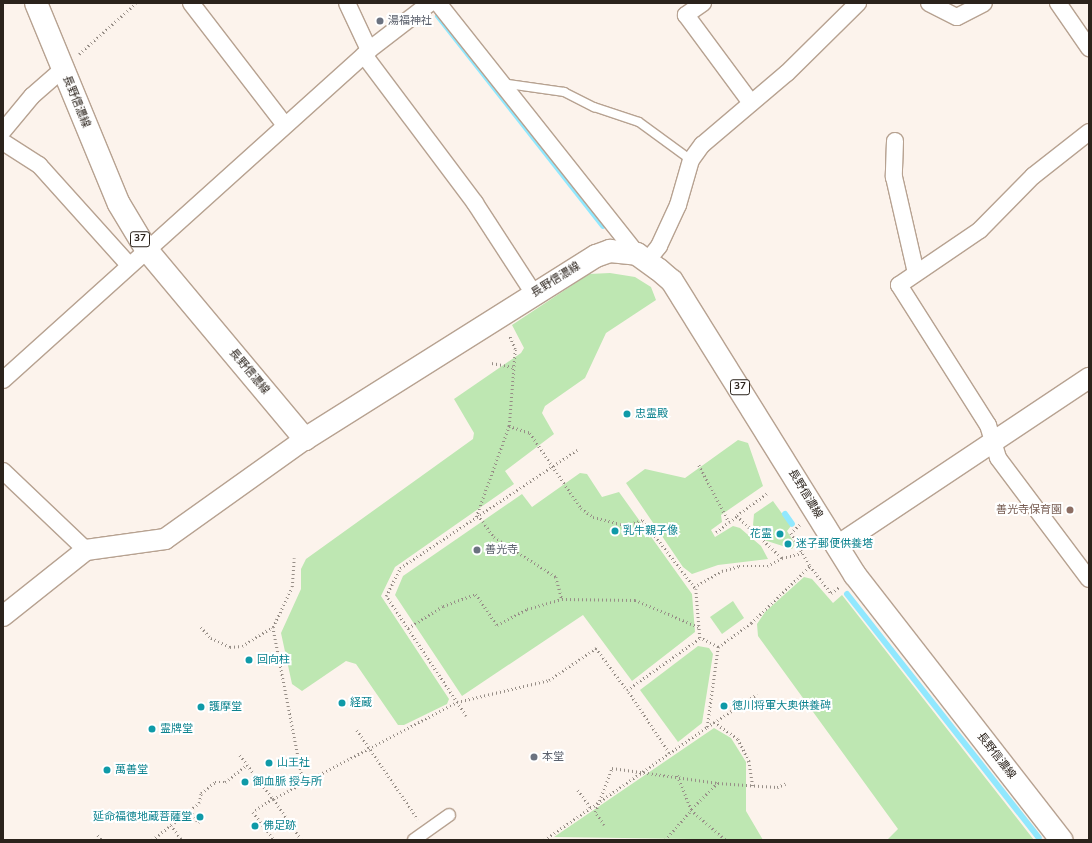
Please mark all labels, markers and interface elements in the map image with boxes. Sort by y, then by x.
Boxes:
place label: 湯福神社 [388,14,432,28]
marker: 湯福神社 [375,16,385,26]
street label: 長野信濃線 [60,74,92,130]
road number: 37 [130,231,150,247]
street label: 長野信濃線 [529,260,583,300]
street label: 長野信濃線 [226,347,272,397]
road number: 37 [730,379,750,395]
place label: 忠霊殿 [635,407,668,421]
marker: 忠霊殿 [622,409,632,419]
street label: 長野信濃線 [785,467,825,521]
place label: 善光寺保育園 [996,503,1062,517]
marker: 善光寺保育園 [1065,505,1075,515]
place label: 乳牛親子像 [623,524,678,538]
marker: 乳牛親子像 [610,526,620,536]
place label: 花霊 [750,527,772,541]
marker: 花霊 [775,529,785,539]
place label: 迷子郵便供養塔 [796,537,873,551]
marker: 迷子郵便供養塔 [783,539,793,549]
place label: 善光寺 [485,543,518,557]
marker: 善光寺 [472,545,482,555]
place label: 回向柱 [257,653,290,667]
marker: 回向柱 [244,655,254,665]
place label: 経蔵 [350,696,372,710]
marker: 経蔵 [337,698,347,708]
place label: 徳川将軍大奥供養碑 [732,699,831,713]
place label: 護摩堂 [209,700,242,714]
marker: 徳川将軍大奥供養碑 [719,701,729,711]
marker: 護摩堂 [196,702,206,712]
place label: 霊牌堂 [160,722,193,736]
marker: 霊牌堂 [147,724,157,734]
street label: 長野信濃線 [974,730,1018,782]
place label: 本堂 [542,750,564,764]
marker: 本堂 [529,752,539,762]
place label: 山王社 [277,756,310,770]
marker: 山王社 [264,758,274,768]
place label: 萬善堂 [115,763,148,777]
marker: 萬善堂 [102,765,112,775]
place label: 御血脈 授与所 [253,775,322,789]
marker: 御血脈 授与所 [240,777,250,787]
place label: 延命福徳地蔵菩薩堂 [93,810,192,824]
marker: 延命福徳地蔵菩薩堂 [195,812,205,822]
place label: 佛足跡 [263,819,296,833]
marker: 佛足跡 [250,821,260,831]

